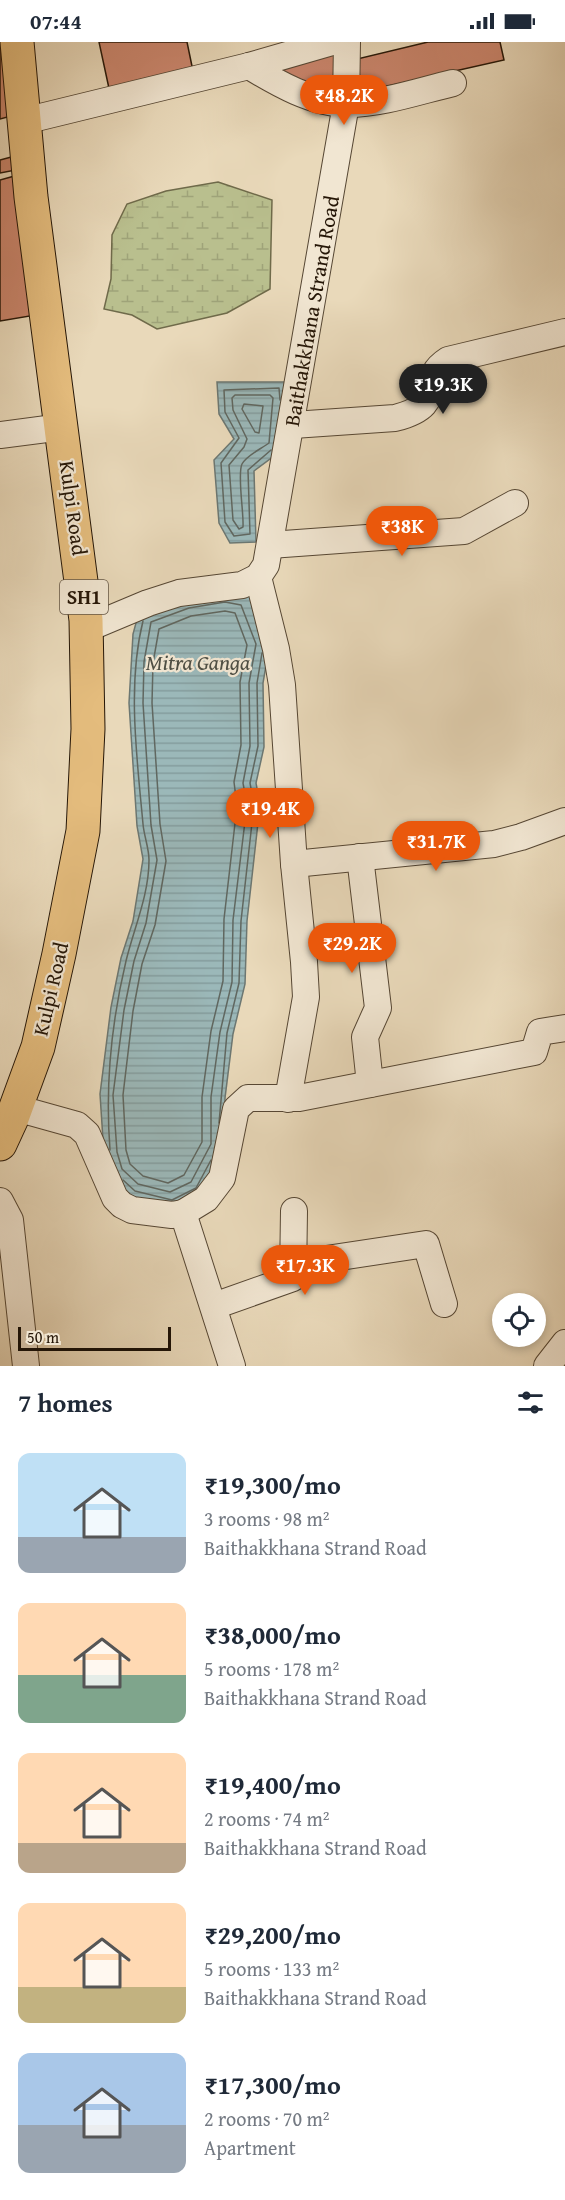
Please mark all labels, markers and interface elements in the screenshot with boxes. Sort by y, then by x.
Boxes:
text: 07:44 [30,5,82,37]
pin: ₹48.2K [295,75,393,126]
text: ₹48.2K [314,80,374,109]
street label: Baithakkhana Strand Road [276,192,347,429]
pin: ₹19.3K [394,364,492,415]
text: ₹19.3K [413,369,473,398]
street label: Kulpi Road [52,458,96,558]
pin: ₹38K [366,506,438,557]
text: ₹38K [380,511,424,540]
road number: SH1 [60,580,108,614]
water label: Mitra Ganga [146,646,250,678]
pin: ₹19.4K [221,788,319,839]
text: ₹19.4K [240,793,300,822]
pin: ₹31.7K [387,821,485,872]
text: ₹31.7K [406,826,466,855]
pin: ₹29.2K [303,923,401,974]
text: ₹29.2K [322,928,382,957]
street label: Kulpi Road [25,938,77,1039]
pin: ₹17.3K [256,1245,354,1296]
text: ₹17.3K [275,1250,335,1279]
map controls [492,1293,546,1347]
button: locate [492,1293,546,1347]
scale bar [18,1324,171,1352]
text: 50 m [27,1325,59,1349]
text: 7 homes [18,1383,113,1422]
icon: filters [514,1386,547,1419]
text: ₹19,300/mo [204,1465,341,1504]
icon: home [66,1477,138,1549]
text: 3 rooms · 98 m² [204,1504,330,1533]
text: Baithakkhana Strand Road [204,1533,427,1562]
text: ₹38,000/mo [204,1615,341,1654]
icon: home [66,1627,138,1699]
text: 5 rooms · 178 m² [204,1654,339,1683]
text: Baithakkhana Strand Road [204,1683,427,1712]
text: ₹19,400/mo [204,1765,341,1804]
icon: home [66,1777,138,1849]
text: 2 rooms · 74 m² [204,1804,330,1833]
text: Baithakkhana Strand Road [204,1833,427,1862]
text: ₹29,200/mo [204,1915,341,1954]
icon: home [66,1927,138,1999]
text: 5 rooms · 133 m² [204,1954,339,1983]
text: Baithakkhana Strand Road [204,1983,427,2012]
text: ₹17,300/mo [204,2065,341,2104]
icon: home [66,2077,138,2149]
text: 2 rooms · 70 m² [204,2104,330,2133]
text: Apartment [204,2133,296,2162]

